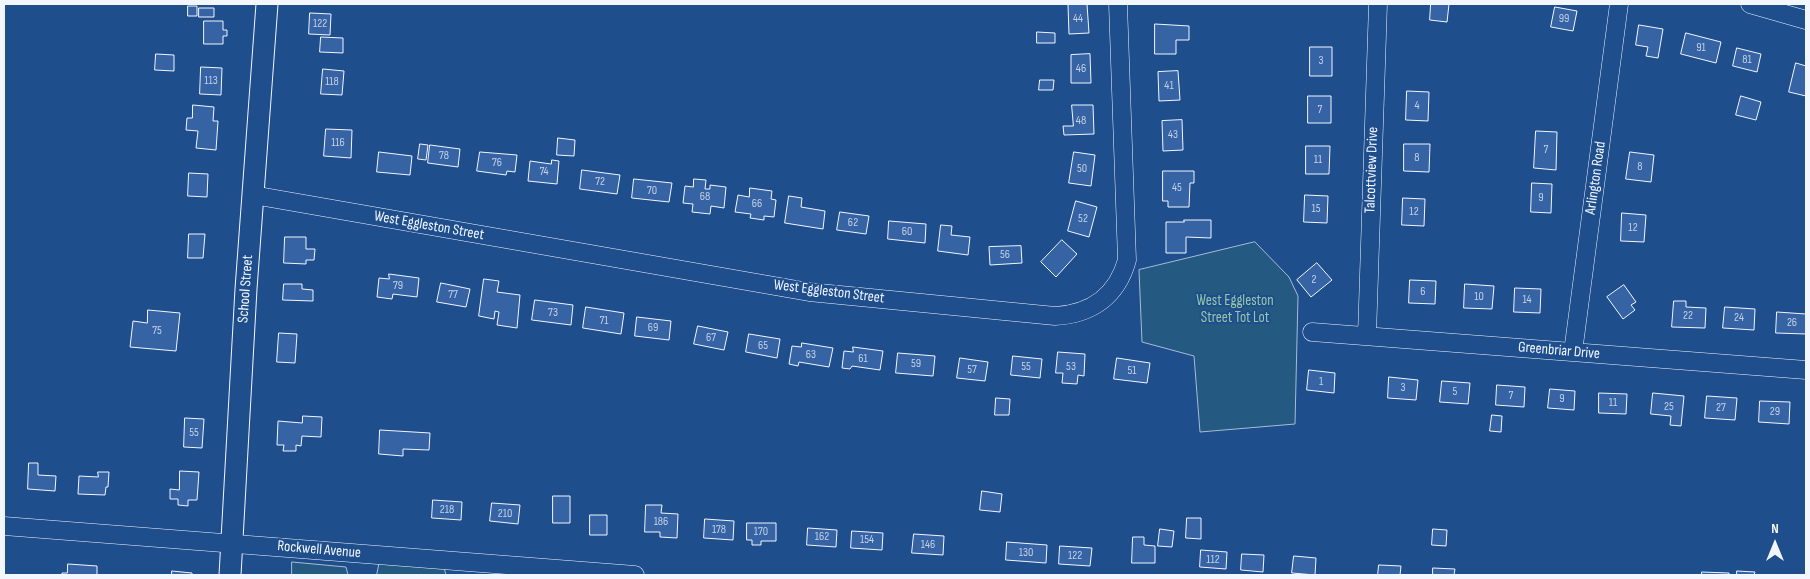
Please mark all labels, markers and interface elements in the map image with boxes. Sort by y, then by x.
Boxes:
house number: 44 [1073,12,1083,26]
house number: 99 [1559,12,1569,26]
house number: 122 [313,17,327,31]
house number: 91 [1696,41,1706,55]
house number: 81 [1742,53,1752,67]
house number: 3 [1318,54,1324,68]
house number: 46 [1076,62,1086,76]
house number: 113 [204,74,218,88]
house number: 118 [325,75,339,89]
house number: 41 [1164,79,1174,93]
house number: 4 [1414,99,1420,113]
house number: 7 [1318,103,1322,117]
house number: 48 [1076,114,1086,128]
street label: Talcottview Drive [1361,126,1383,214]
house number: 43 [1168,128,1178,142]
house number: 116 [331,136,345,150]
street label: Arlington Road [1582,140,1610,216]
house number: 7 [1544,143,1548,157]
house number: 78 [439,149,449,163]
house number: 8 [1414,151,1420,165]
house number: 11 [1314,153,1322,167]
house number: 76 [492,156,502,170]
house number: 8 [1637,160,1643,174]
house number: 50 [1077,162,1087,176]
house number: 74 [539,165,549,179]
house number: 72 [595,175,605,189]
house number: 45 [1172,181,1182,195]
house number: 70 [647,184,657,198]
house number: 68 [700,190,710,204]
house number: 9 [1538,191,1544,205]
house number: 66 [752,197,762,211]
house number: 15 [1311,202,1321,216]
house number: 12 [1409,205,1419,219]
street label: West Eggleston Street [373,207,485,245]
house number: 52 [1078,212,1088,226]
house number: 62 [848,216,858,230]
house number: 12 [1628,221,1638,235]
house number: 60 [902,225,912,239]
house number: 56 [1000,248,1010,262]
street label: School Street [235,254,257,324]
house number: 2 [1312,273,1316,287]
street label: West Eggleston Street [773,276,885,308]
house number: 79 [393,279,403,293]
house number: 6 [1420,285,1426,299]
house number: 77 [448,288,458,302]
house number: 10 [1474,290,1484,304]
park label: West Eggleston Street Tot Lot [1196,292,1274,327]
house number: 14 [1522,293,1532,307]
house number: 73 [548,306,558,320]
house number: 22 [1683,309,1693,323]
house number: 24 [1734,311,1744,325]
house number: 71 [599,314,609,328]
house number: 26 [1787,316,1797,330]
house number: 69 [648,321,658,335]
house number: 75 [152,324,162,338]
house number: 67 [706,331,716,345]
street label: Greenbriar Drive [1517,338,1601,364]
house number: 65 [758,339,768,353]
house number: 63 [806,348,816,362]
house number: 61 [858,352,868,366]
house number: 59 [911,357,921,371]
house number: 55 [1021,360,1031,374]
house number: 53 [1066,360,1076,374]
house number: 57 [967,363,977,377]
house number: 51 [1127,364,1137,378]
house number: 1 [1319,375,1323,389]
house number: 3 [1400,381,1406,395]
house number: 5 [1453,385,1457,399]
house number: 7 [1509,389,1513,403]
house number: 9 [1559,392,1565,406]
house number: 11 [1609,396,1617,410]
house number: 25 [1664,400,1674,414]
house number: 27 [1716,401,1726,415]
house number: 29 [1770,405,1780,419]
house number: 55 [189,426,199,440]
house number: 218 [440,503,454,517]
house number: 210 [498,507,512,521]
house number: 186 [654,515,668,529]
north arrow [1750,519,1800,569]
text: N [1771,520,1779,537]
house number: 178 [712,523,726,537]
house number: 170 [754,525,768,539]
house number: 162 [815,530,829,544]
house number: 154 [860,533,874,547]
street label: Rockwell Avenue [276,537,362,563]
house number: 146 [921,538,935,552]
house number: 130 [1019,546,1033,560]
house number: 122 [1068,549,1082,563]
house number: 112 [1206,553,1220,567]

